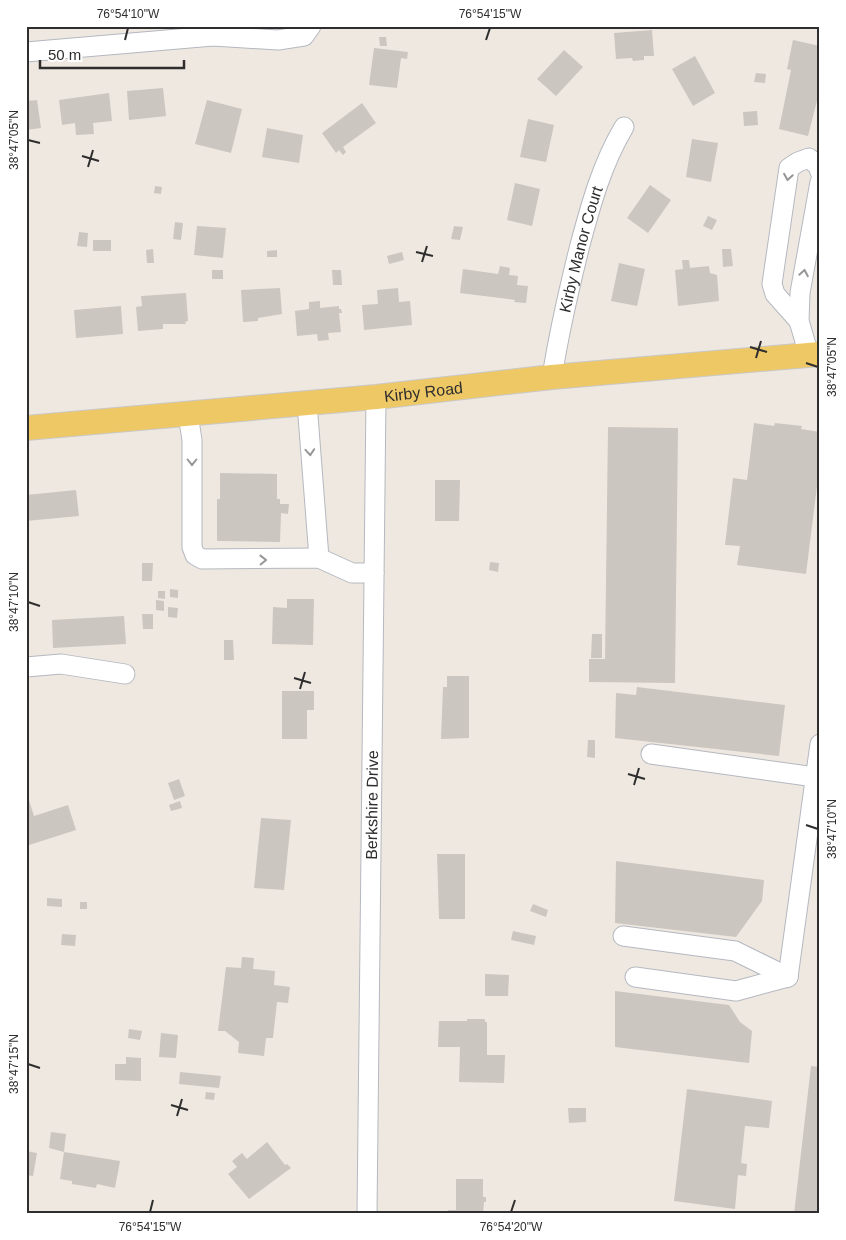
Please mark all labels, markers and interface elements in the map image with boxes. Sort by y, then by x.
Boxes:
text: 76°54'10"W [97,7,160,21]
text: 76°54'15"W [459,7,522,21]
scale bar [40,38,184,70]
text: 50 m [48,46,81,63]
text: 38°47'05"N [7,110,21,170]
one-way arrow [783,173,794,181]
street label: Kirby Manor Court [556,183,606,314]
one-way arrow [798,268,808,277]
text: 38°47'05"N [825,337,839,397]
street label: Kirby Road [383,379,464,405]
one-way arrow [305,448,316,456]
one-way arrow [187,458,197,466]
one-way arrow [259,554,267,565]
text: 38°47'10"N [7,572,21,632]
street label: Berkshire Drive [363,750,381,860]
text: 38°47'10"N [825,799,839,859]
text: 38°47'15"N [7,1034,21,1094]
text: 76°54'15"W [119,1220,182,1234]
text: 76°54'20"W [480,1220,543,1234]

